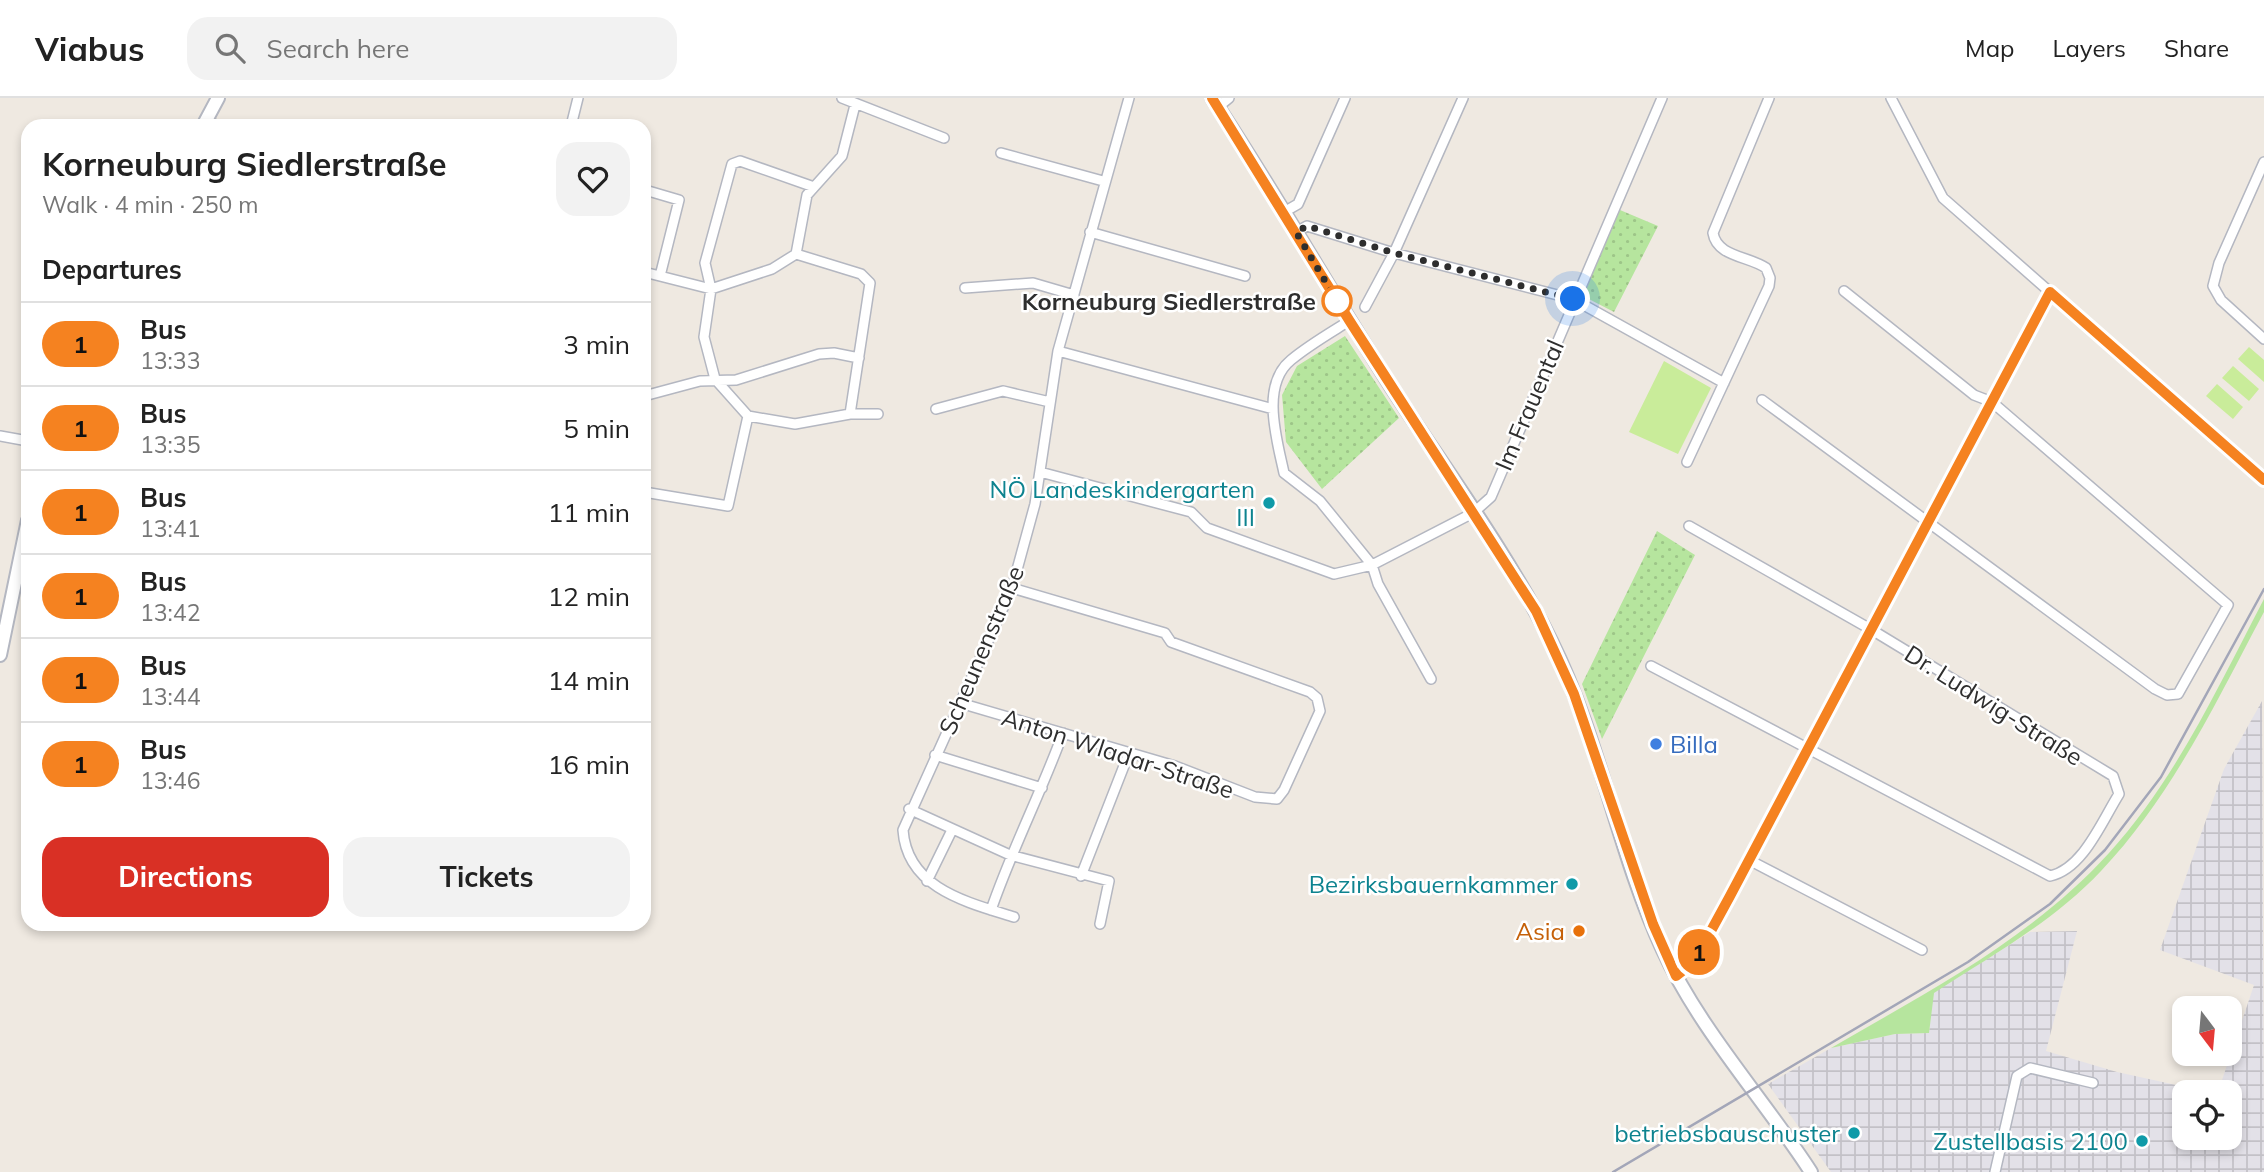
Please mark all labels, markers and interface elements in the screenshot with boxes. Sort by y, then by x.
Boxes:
search box [187,17,677,80]
text: Viabus [35,28,145,69]
icon: search [211,29,249,67]
text: Search here [267,32,409,65]
text: Map [1965,33,2014,63]
text: Layers [2052,33,2126,63]
text: Share [2164,33,2229,63]
button: heart [556,142,630,216]
text: Korneuburg Siedlerstraße [42,143,447,184]
text: Walk · 4 min · 250 m [42,190,259,219]
text: Departures [42,253,182,286]
your location [1555,281,1590,316]
place label: Korneuburg Siedlerstraße [1022,286,1316,316]
marker: Korneuburg Siedlerstraße [1322,286,1352,316]
text: Bus [140,313,186,346]
text: 3 min [563,328,630,361]
text: 1 [73,329,88,359]
street label: Im Frauental [1488,335,1570,475]
text: 13:33 [140,346,200,375]
text: Bus [140,397,186,430]
text: 5 min [563,412,630,445]
text: 1 [73,413,88,443]
text: 13:35 [140,430,200,459]
place label: NÖ Landeskindergarten III [990,474,1255,532]
text: Bus [140,481,186,514]
marker: NÖ Landeskindergarten III [1261,495,1277,511]
text: 11 min [548,496,630,529]
text: 1 [73,497,88,527]
text: 13:41 [140,514,200,543]
street label: Scheunenstraße [932,561,1030,739]
text: Bus [140,565,186,598]
text: 12 min [548,580,630,613]
text: 1 [73,581,88,611]
text: 13:42 [140,598,200,627]
street label: Dr. Ludwig-Straße [1899,638,2089,772]
text: Bus [140,649,186,682]
text: 14 min [548,664,630,697]
text: 1 [73,665,88,695]
text: 13:44 [140,682,200,711]
street label: Anton Wladar-Straße [998,701,1238,805]
place label: Billa [1670,729,1718,759]
text: Bus [140,733,186,766]
marker: Billa [1648,736,1664,752]
text: 16 min [548,748,630,781]
text: 1 [73,749,88,779]
text: 13:46 [140,766,200,795]
button: Directions [42,837,329,917]
button: Tickets [343,837,630,917]
place label: Bezirksbauernkammer [1309,869,1558,899]
marker: Bezirksbauernkammer [1564,876,1580,892]
place label: Asia [1515,916,1565,946]
marker: Asia [1571,923,1587,939]
line badge: 1 [1676,929,1722,975]
text: 1 [1692,937,1706,967]
north arrow [2172,996,2242,1066]
map controls [2172,996,2242,1150]
button: locate [2172,1080,2242,1150]
place label: betriebsbauschuster [1614,1118,1840,1148]
marker: betriebsbauschuster [1846,1125,1862,1141]
place label: Zustellbasis 2100 [1933,1126,2128,1156]
marker: Zustellbasis 2100 [2134,1133,2150,1149]

